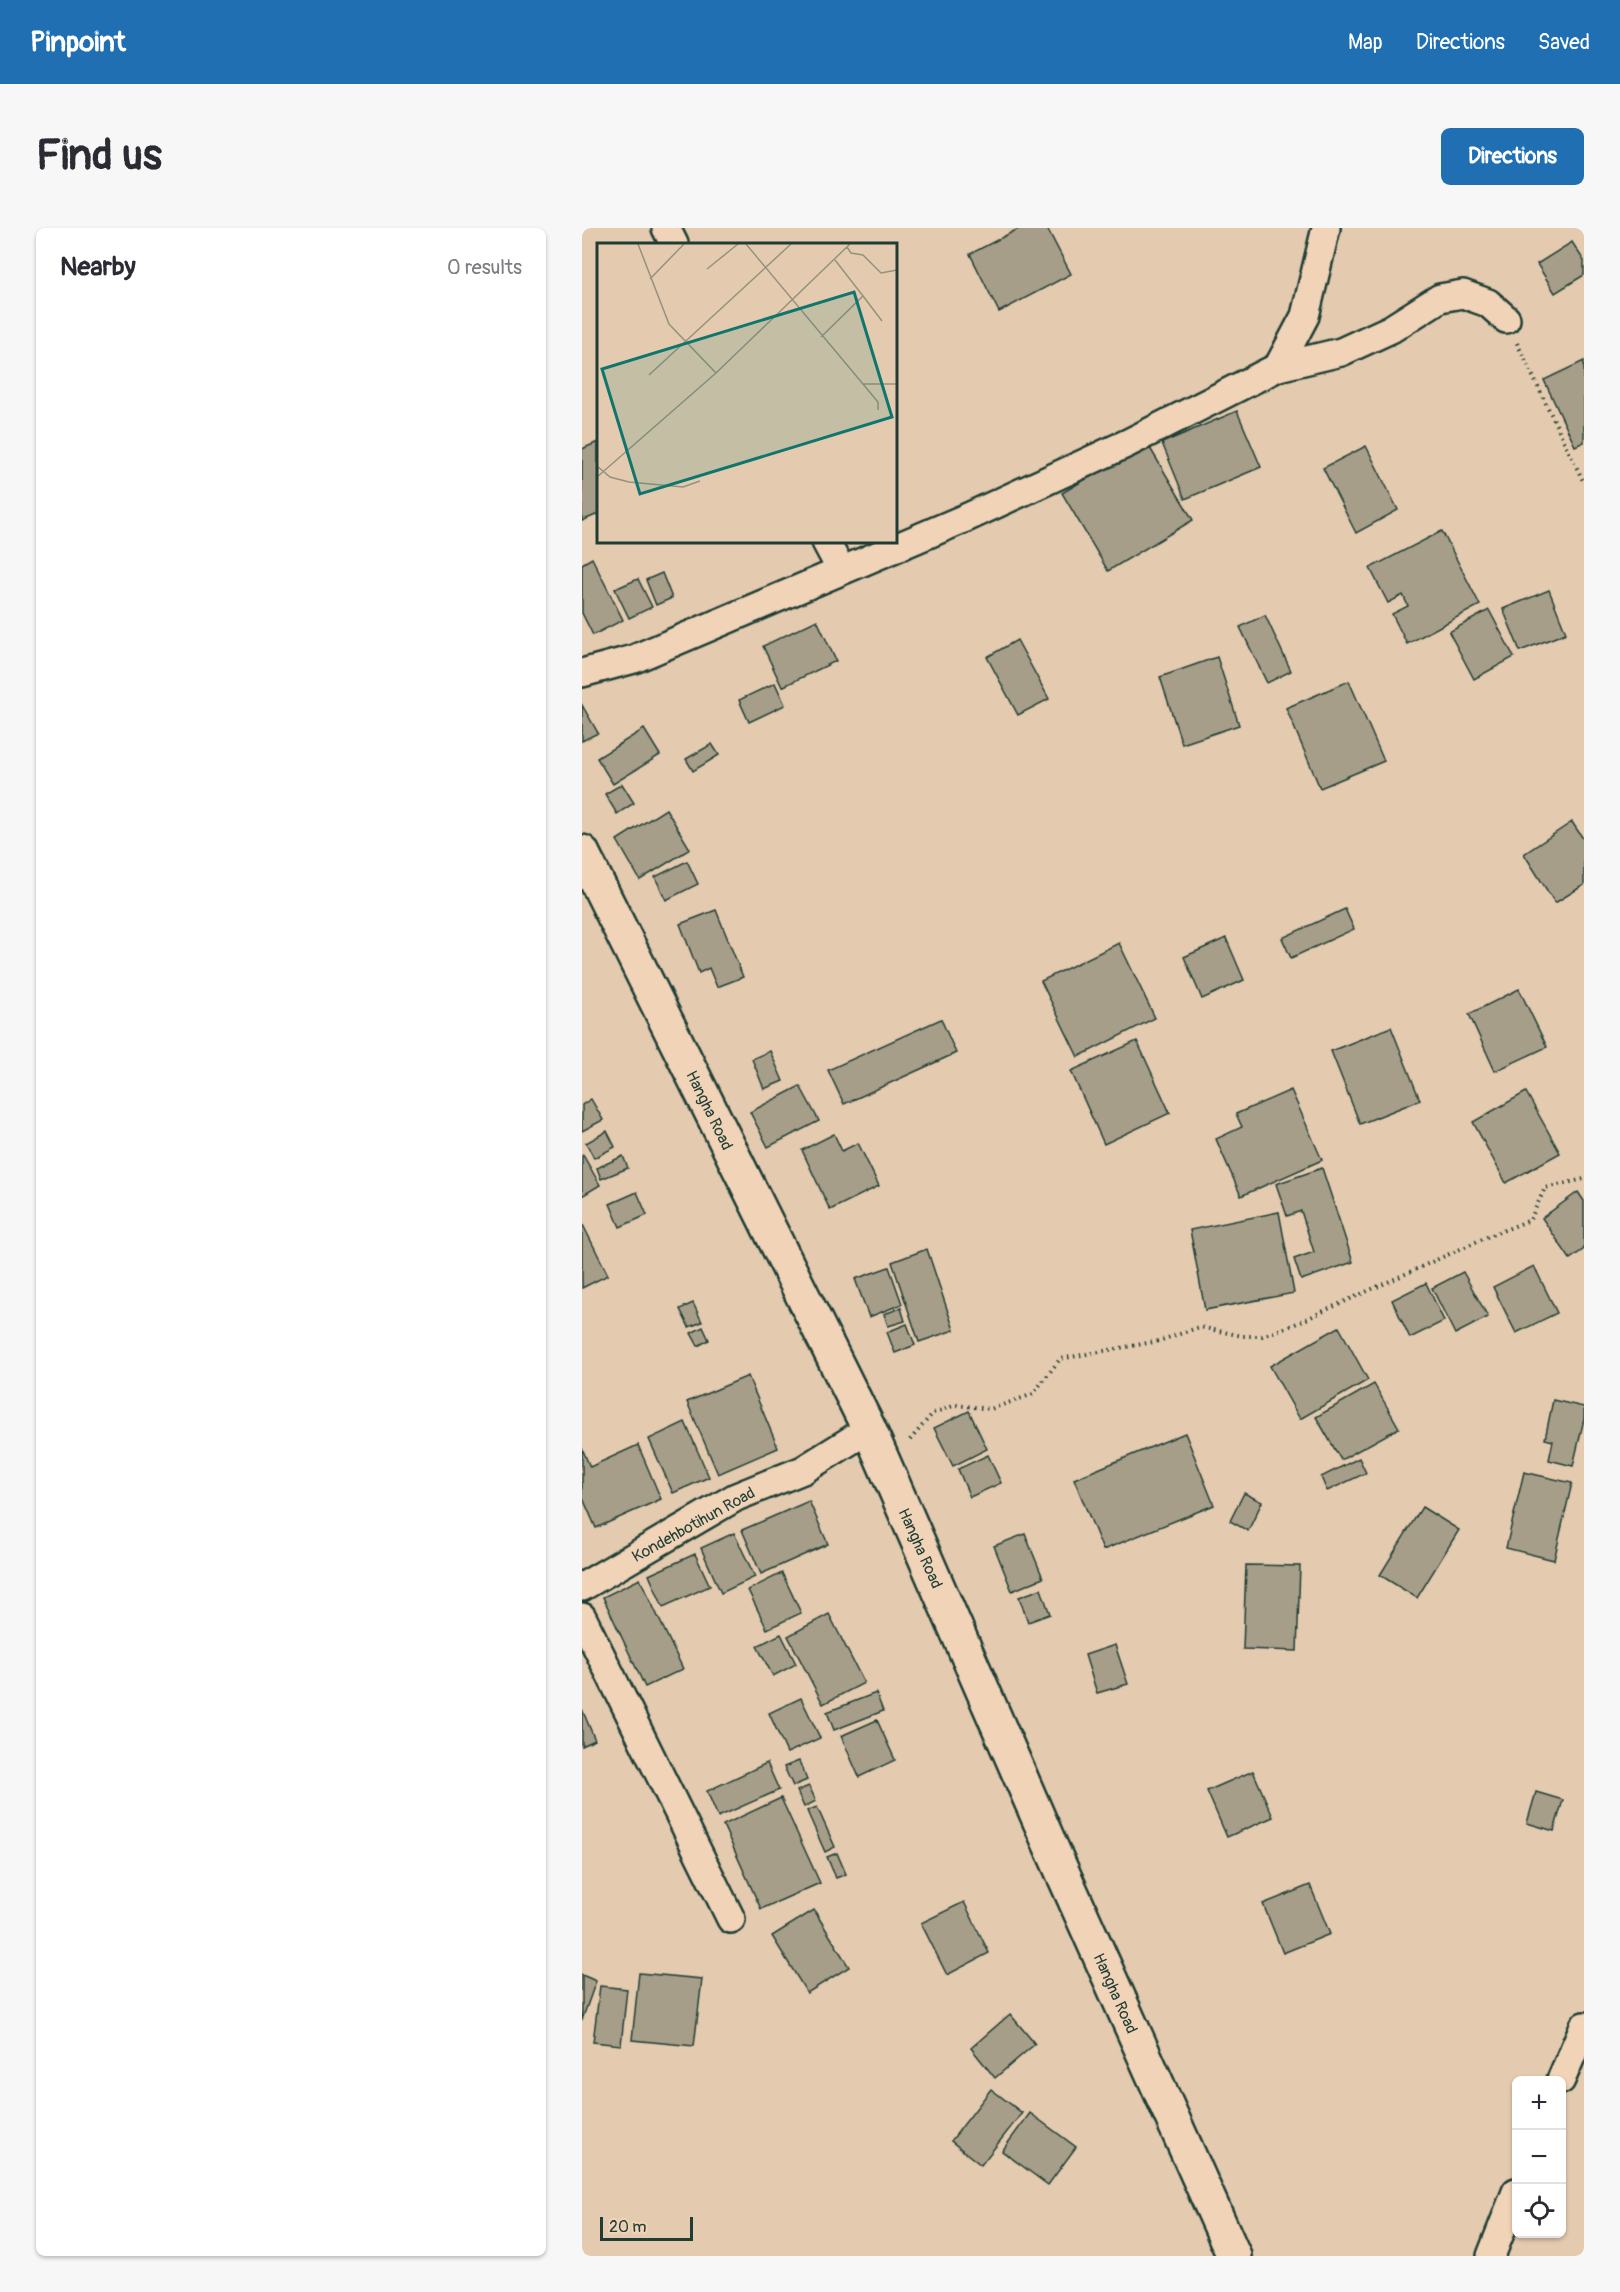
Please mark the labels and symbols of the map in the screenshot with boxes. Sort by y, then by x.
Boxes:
inset map [597,243,897,543]
street label: Hangha Road [681,1067,737,1153]
street label: Kondehbotihun Road [629,1483,758,1567]
street label: Hangha Road [893,1505,947,1592]
street label: Hangha Road [1088,1950,1142,2037]
scale bar [600,2214,693,2242]

